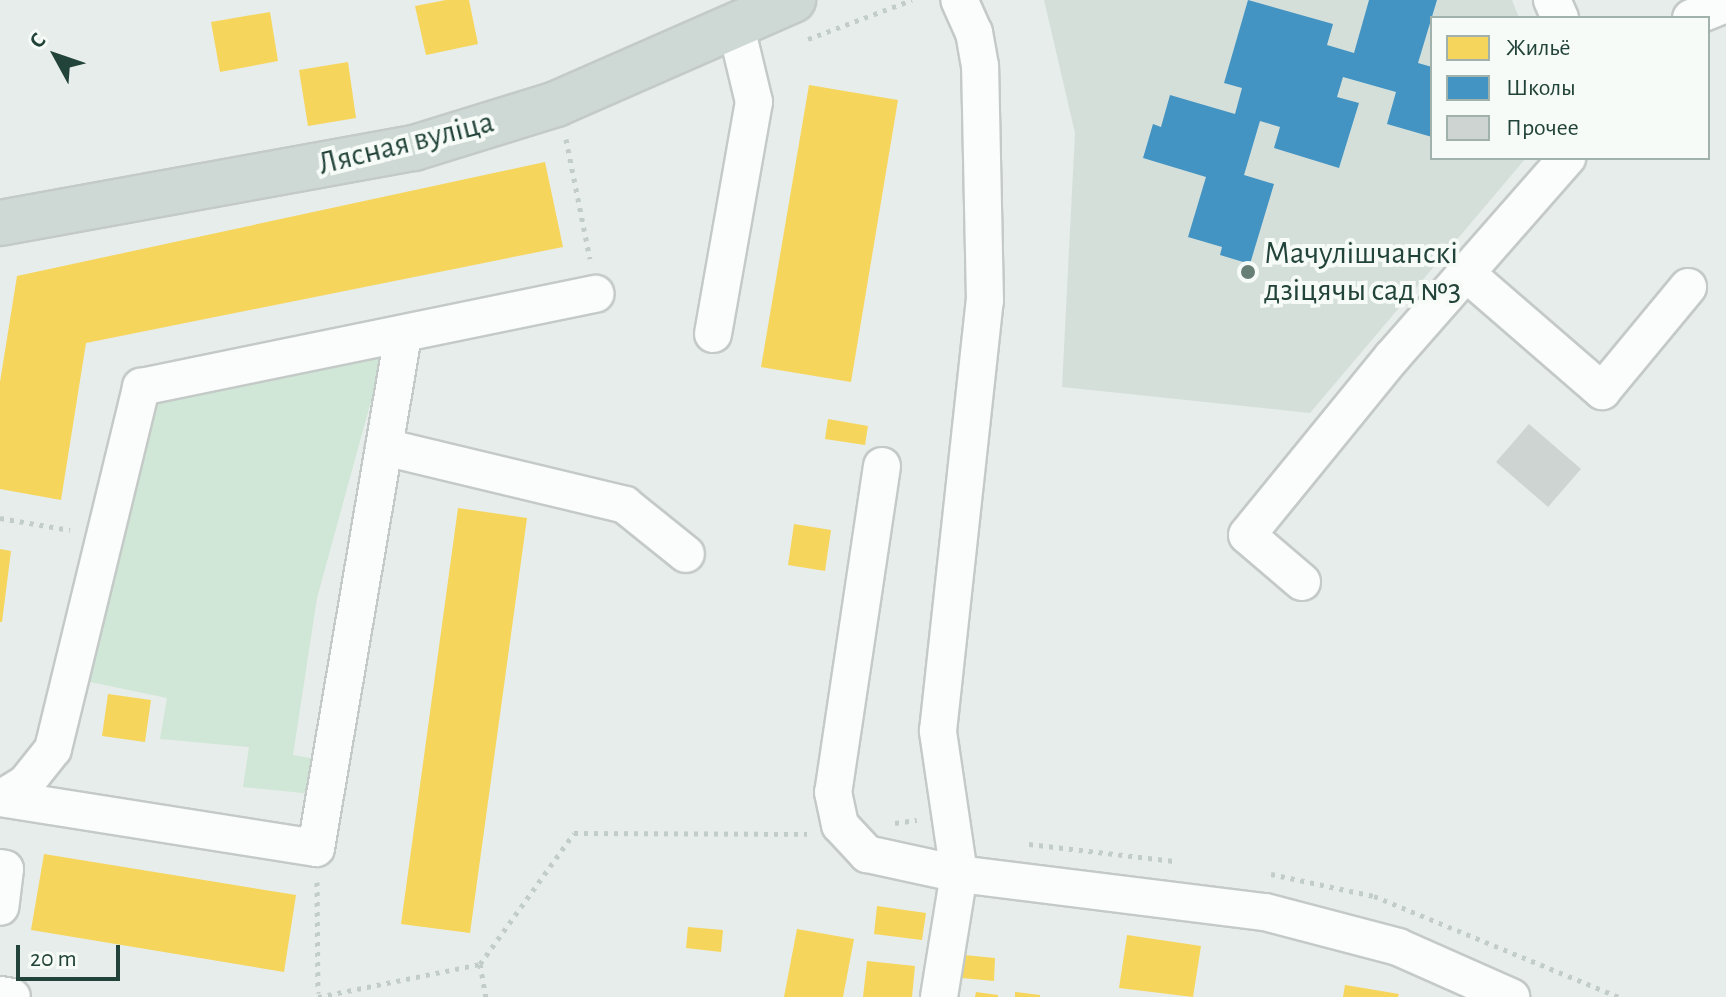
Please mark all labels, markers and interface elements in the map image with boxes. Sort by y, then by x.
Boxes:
north arrow [16,16,96,96]
legend [1430,16,1710,160]
text: С [25,29,50,52]
text: Жильё [1506,36,1571,60]
text: Школы [1506,76,1576,100]
street label: Лясная вуліца [314,103,498,183]
text: Прочее [1506,116,1579,140]
place label: Мачулішчанскі дзіцячы сад №3 [1264,235,1461,310]
marker: Мачулішчанскі дзіцячы сад №3 [1239,263,1257,281]
scale bar [20,929,124,979]
text: 20 m [30,947,77,971]

